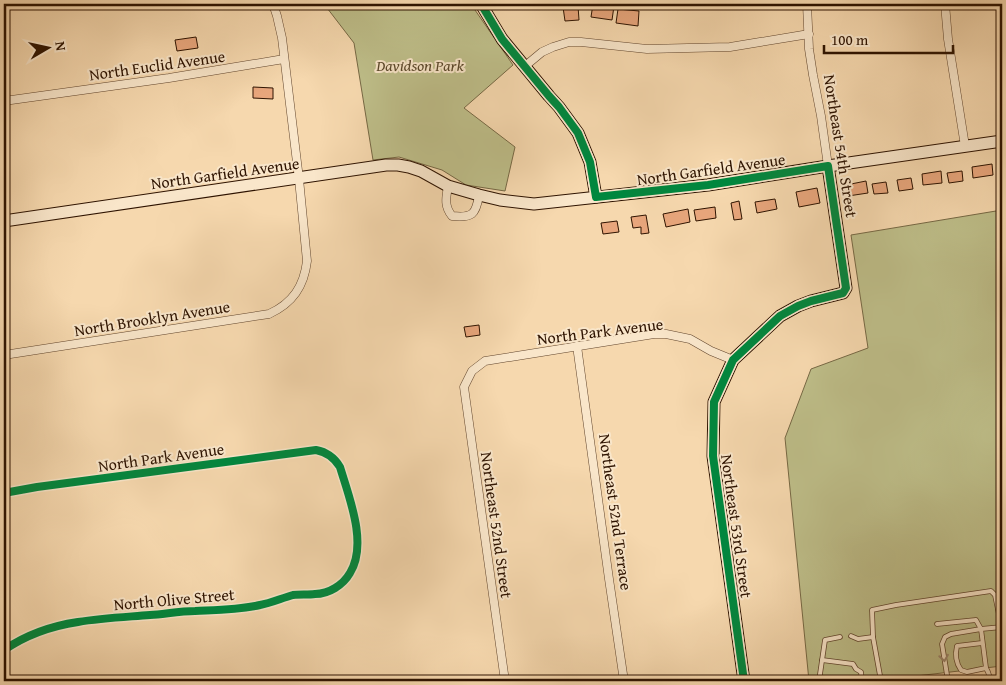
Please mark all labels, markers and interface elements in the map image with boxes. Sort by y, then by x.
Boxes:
north arrow [22,22,72,72]
scale bar [824,22,952,54]
text: 100 m [831,29,869,50]
text: N [50,40,72,53]
street label: North Euclid Avenue [87,44,227,86]
park label: Davidson Park [375,53,464,77]
street label: Northeast 54th Street [818,73,864,220]
street label: North Garfield Avenue [635,147,787,191]
street label: North Garfield Avenue [149,151,301,195]
street label: North Brooklyn Avenue [72,294,232,342]
street label: North Park Avenue [536,311,664,351]
street label: Northeast 52nd Terrace [593,432,639,592]
street label: North Park Avenue [96,436,226,478]
street label: Northeast 52nd Street [475,450,519,600]
street label: Northeast 53rd Street [715,453,759,600]
street label: North Olive Street [113,582,236,616]
one-way arrow [939,654,949,662]

